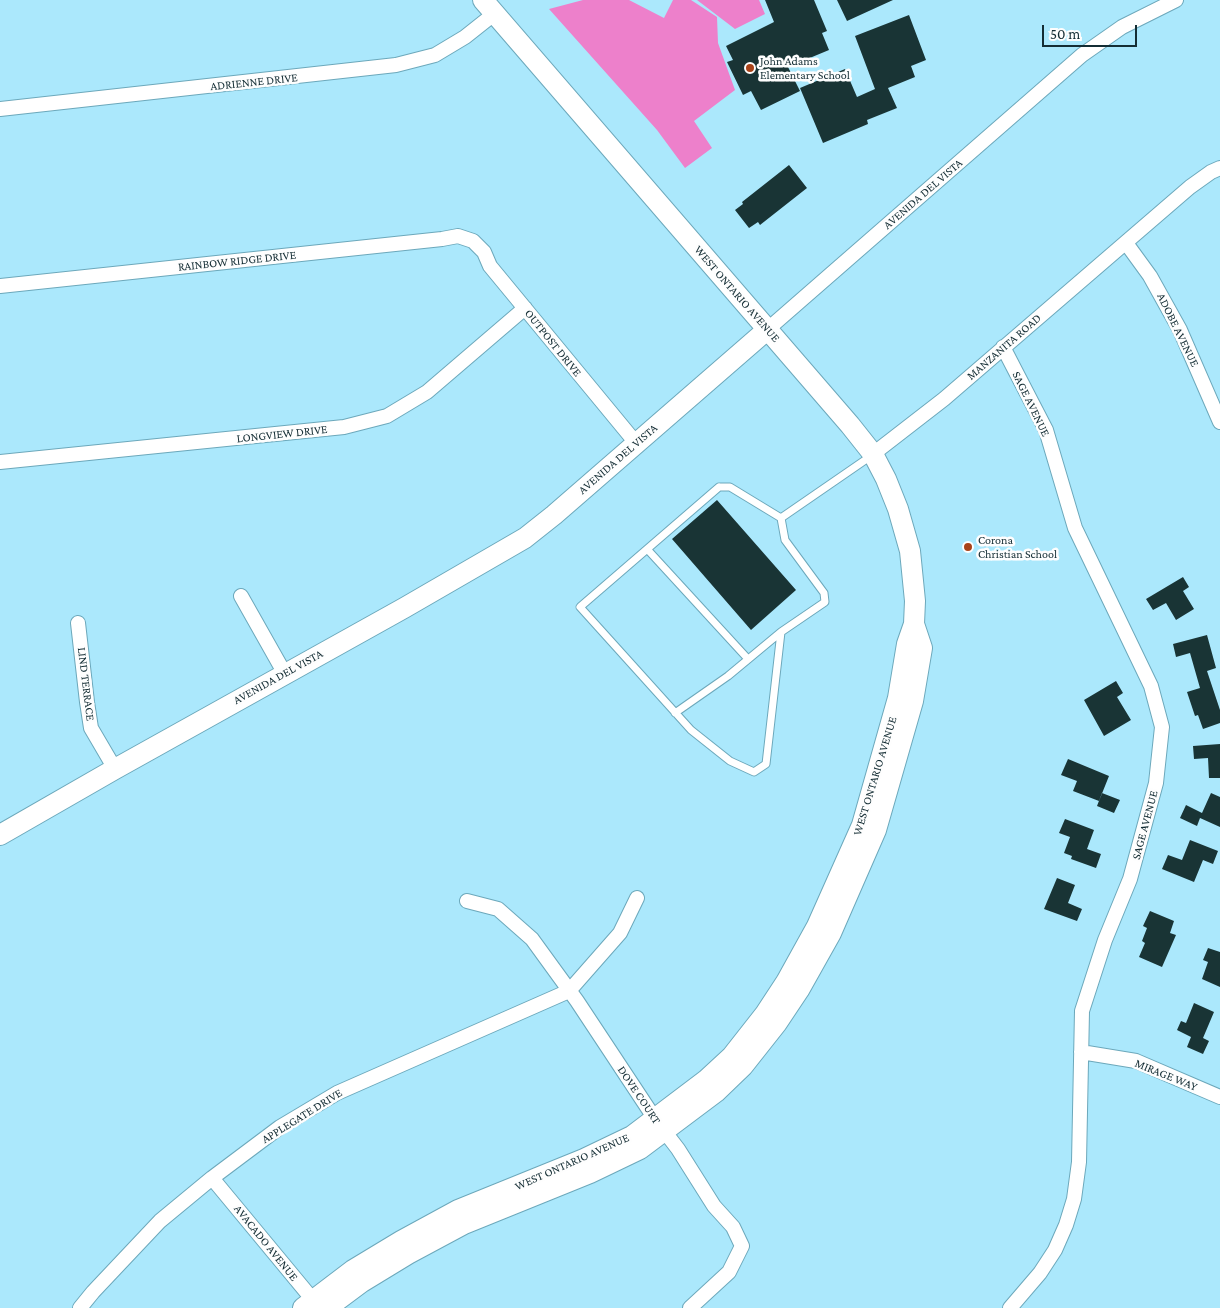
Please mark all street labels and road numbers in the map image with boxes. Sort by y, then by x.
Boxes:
street label: ADRIENNE DRIVE [210,70,298,94]
street label: AVENIDA DEL VISTA [880,156,966,232]
street label: WEST ONTARIO AVENUE [691,243,783,345]
street label: RAINBOW RIDGE DRIVE [177,248,297,274]
street label: ADOBE AVENUE [1154,291,1202,369]
street label: OUTPOST DRIVE [521,306,585,380]
street label: MANZANITA ROAD [964,311,1044,383]
street label: SAGE AVENUE [1009,369,1053,439]
street label: AVENIDA DEL VISTA [575,421,661,497]
street label: LONGVIEW DRIVE [236,422,328,446]
street label: LIND TERRACE [74,646,98,722]
street label: AVENIDA DEL VISTA [231,646,325,708]
street label: WEST ONTARIO AVENUE [850,715,900,837]
street label: SAGE AVENUE [1129,789,1161,861]
street label: MIRAGE WAY [1133,1056,1199,1094]
street label: DOVE COURT [614,1063,664,1127]
street label: APPLEGATE DRIVE [259,1085,345,1147]
street label: WEST ONTARIO AVENUE [513,1130,631,1194]
street label: AVACADO AVENUE [231,1202,301,1284]

